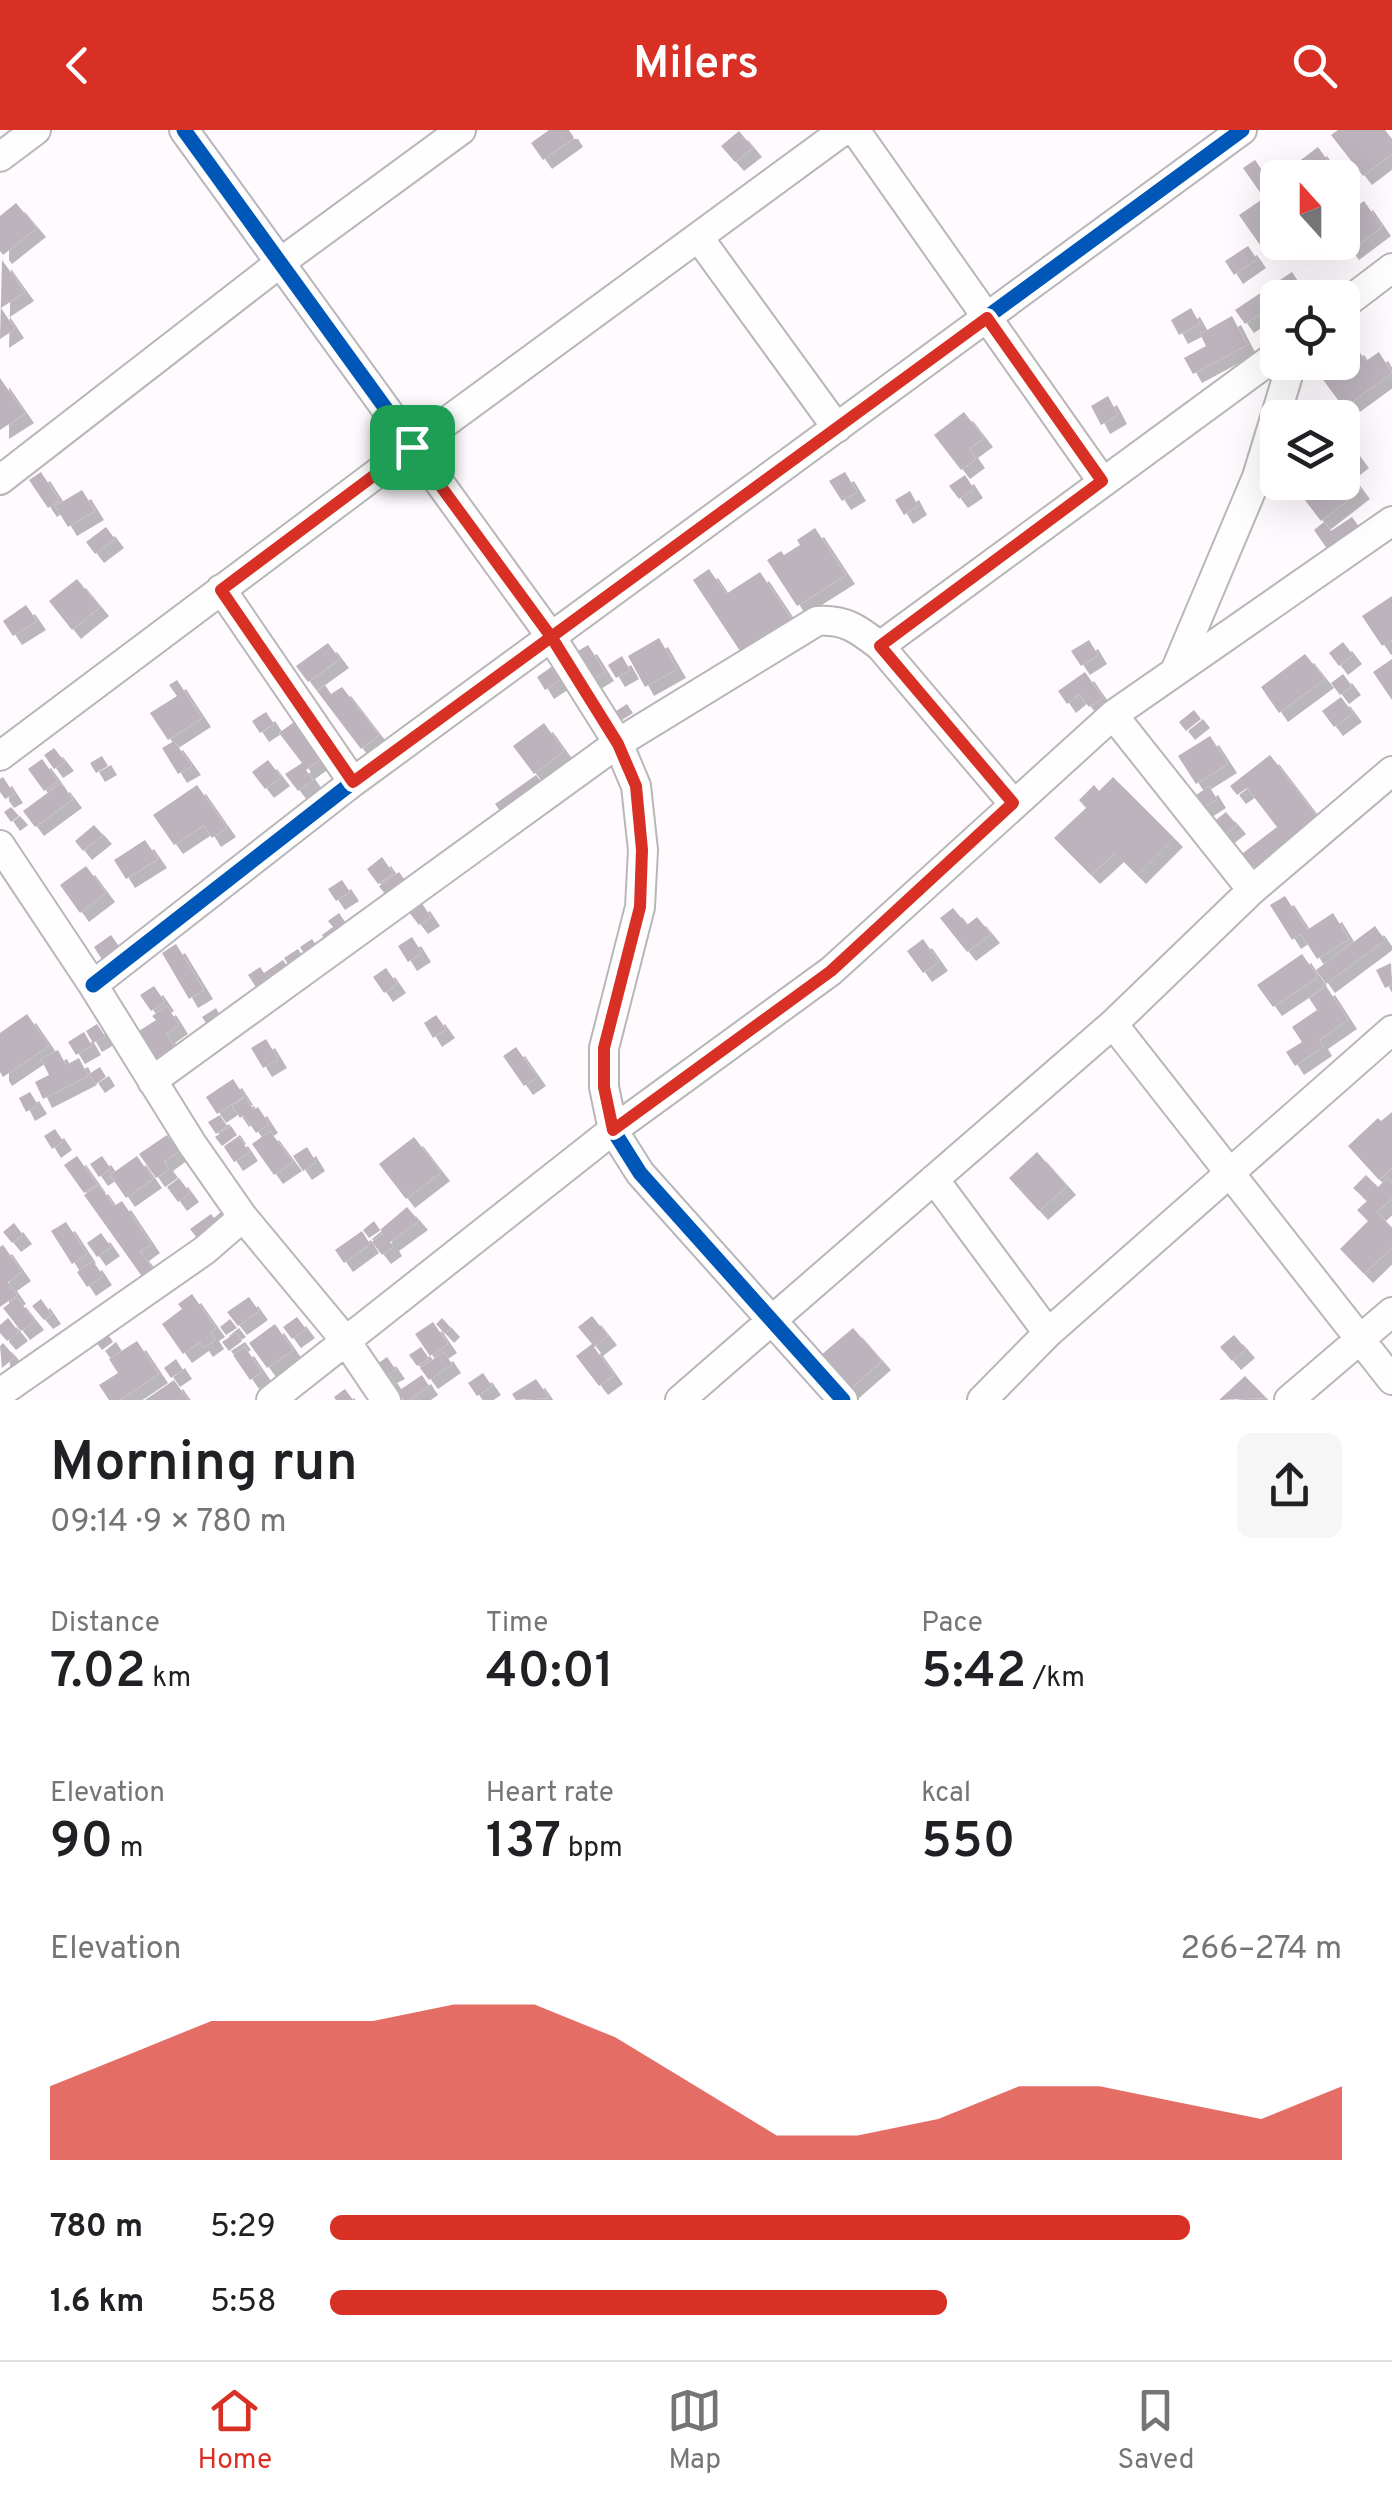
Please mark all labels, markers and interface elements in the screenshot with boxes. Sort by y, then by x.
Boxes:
text: Milers [633,37,759,94]
icon: back [50,38,105,93]
icon: search [1287,38,1342,93]
north arrow [1260,160,1360,260]
map controls [1260,160,1360,500]
button: locate [1260,280,1360,380]
button: layers [1260,400,1360,500]
pin [370,405,455,490]
icon: arrive [385,420,440,475]
text: Morning run [50,1430,358,1500]
button: share [1237,1433,1342,1538]
text: 09:14 · 9 × 780 m [50,1503,287,1543]
text: Distance [50,1606,160,1642]
text: Time [486,1606,548,1642]
text: Pace [921,1606,983,1642]
text: 7.02 [50,1642,146,1705]
text: 40:01 [486,1642,614,1705]
text: 5:42 [921,1642,1026,1705]
text: km [146,1661,191,1697]
text: /km [1026,1661,1085,1697]
text: Elevation [50,1776,165,1812]
text: Heart rate [486,1776,614,1812]
text: kcal [921,1776,971,1812]
text: 90 [50,1812,113,1875]
text: 137 [486,1812,561,1875]
text: 550 [921,1812,1015,1875]
text: m [113,1831,143,1867]
text: bpm [561,1831,623,1867]
text: Elevation [50,1930,182,1970]
text: 266–274 m [1181,1930,1342,1970]
text: 780 m [50,2208,143,2248]
text: 5:29 [210,2208,276,2248]
text: 1.6 km [50,2283,144,2323]
text: 5:58 [210,2283,277,2323]
tab: Home [198,2383,272,2479]
tab: Map [667,2383,722,2479]
tab: Saved [1117,2383,1194,2479]

